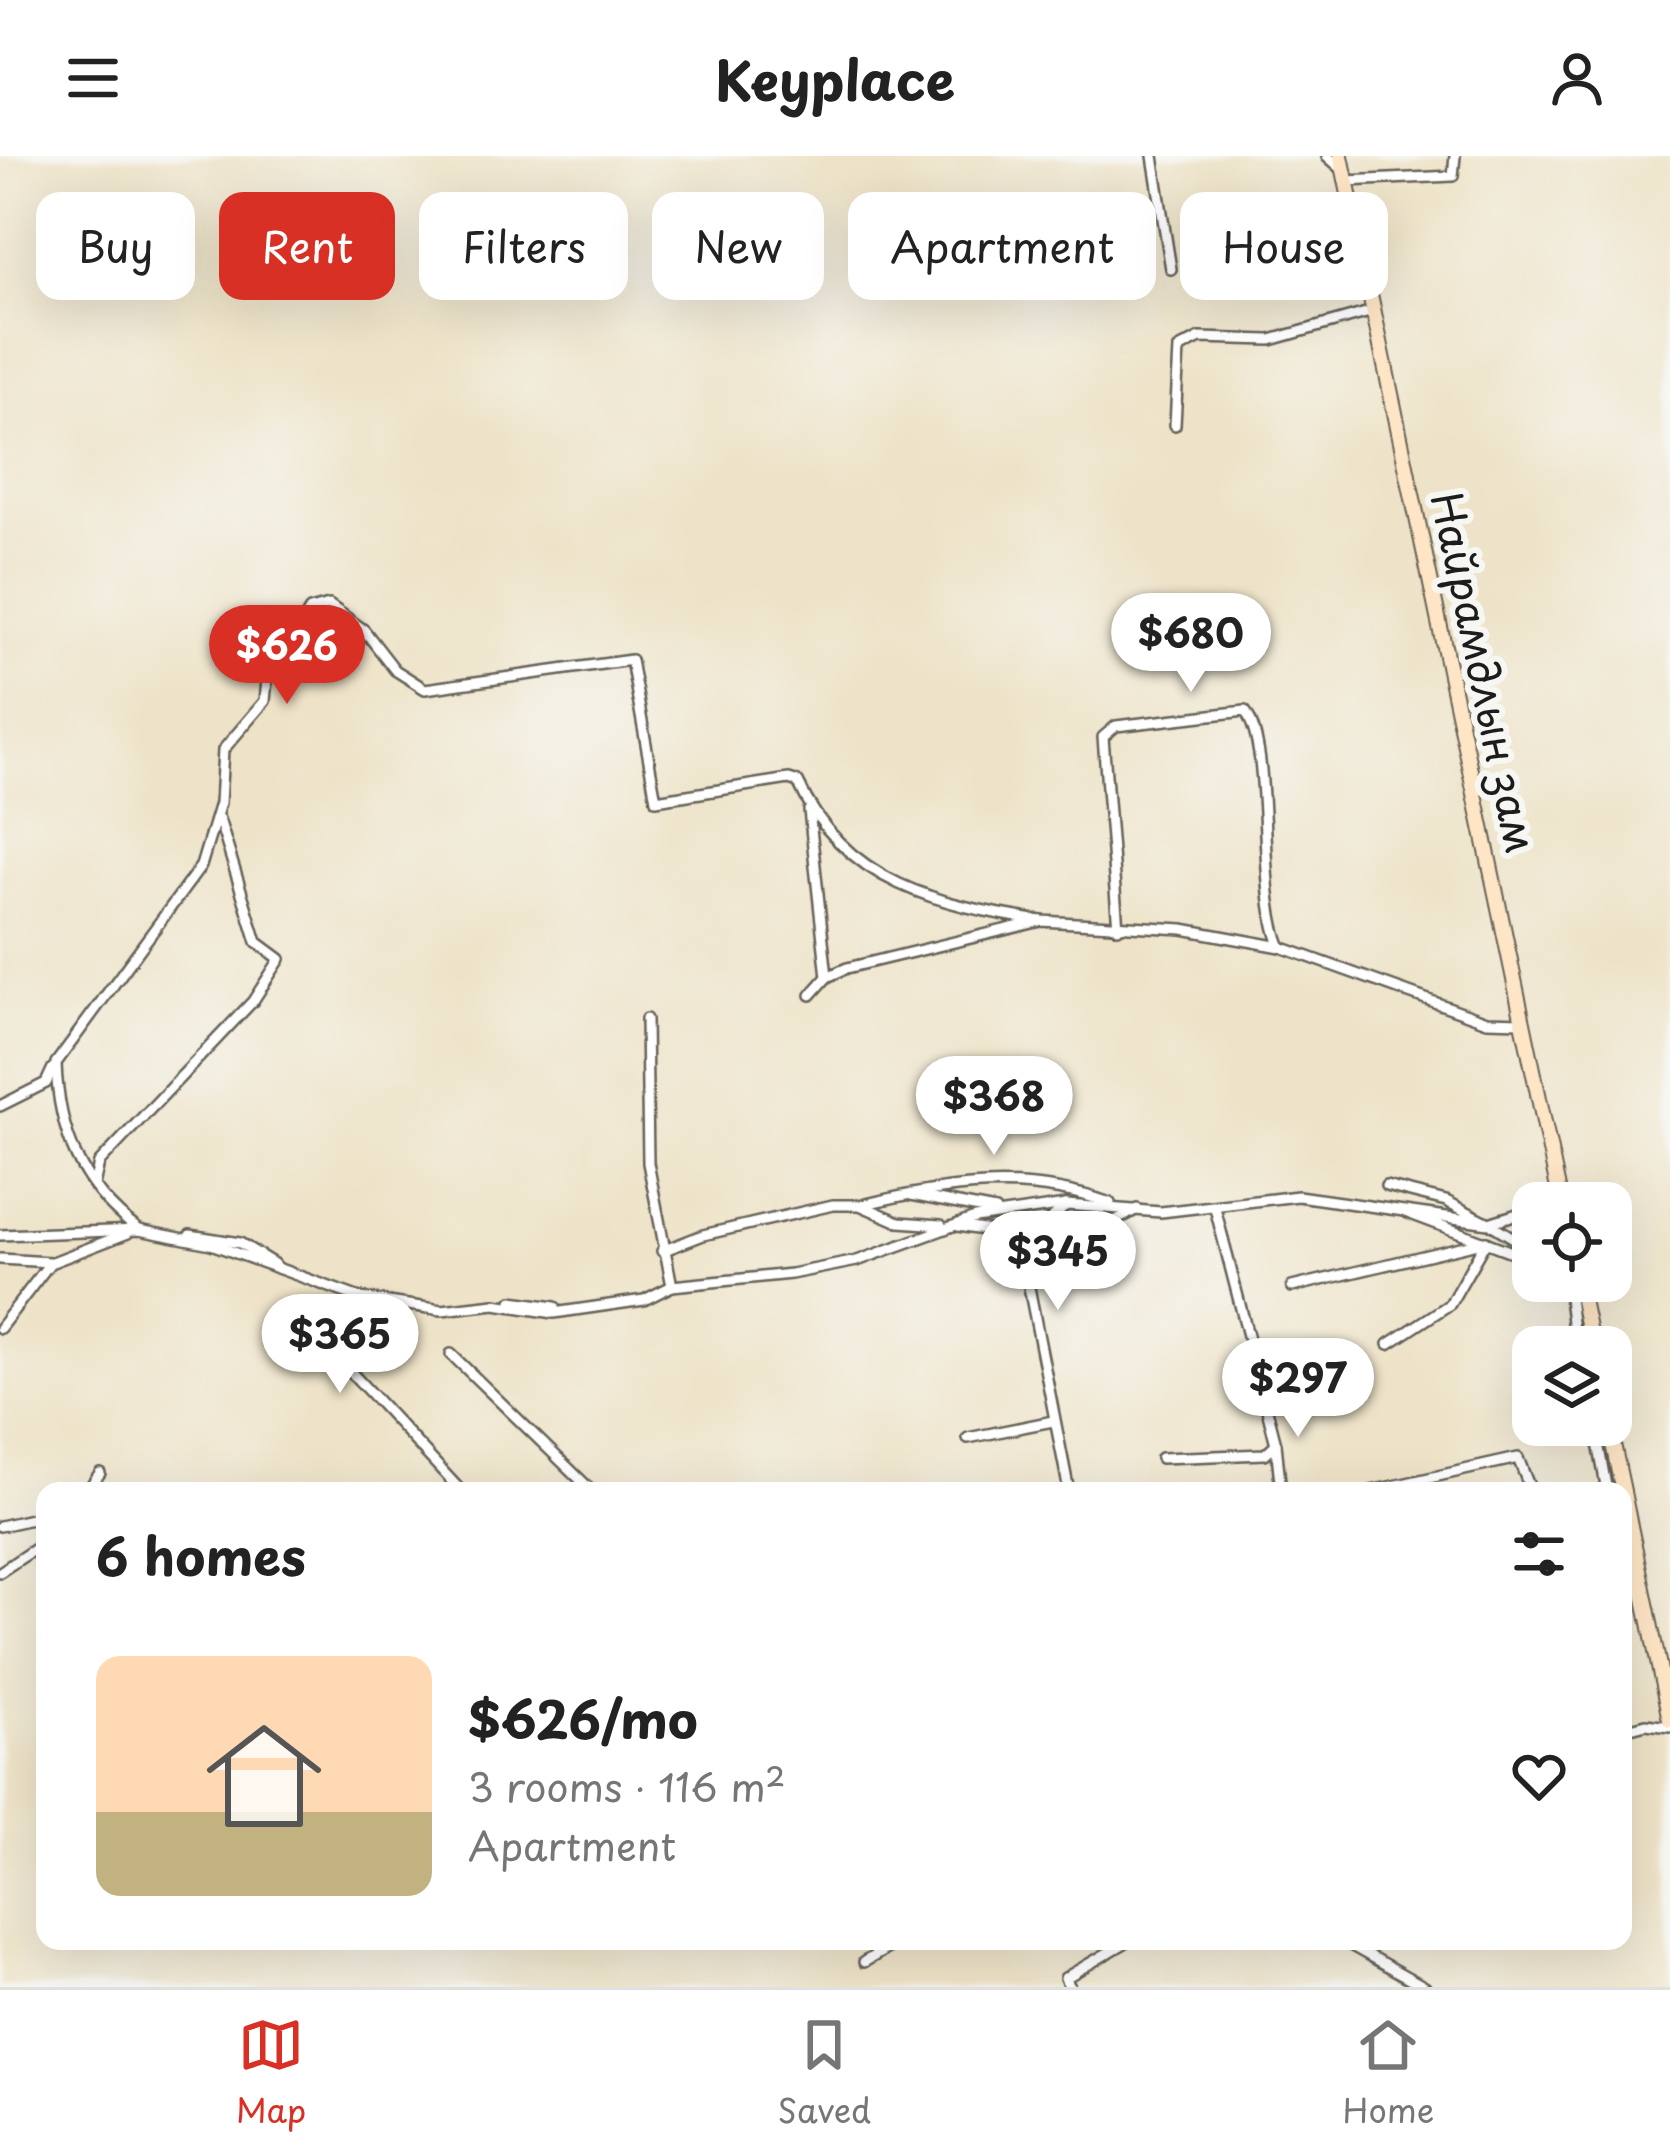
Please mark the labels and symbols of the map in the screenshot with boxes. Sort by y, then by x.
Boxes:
street label: Найрамдлын зам [1416,486,1555,859]
pin: $680 [1120,593,1262,695]
pin: $626 [216,605,358,707]
pin: $368 [923,1056,1065,1158]
pin: $345 [987,1211,1129,1313]
pin: $365 [269,1294,411,1396]
pin: $297 [1227,1338,1369,1440]

